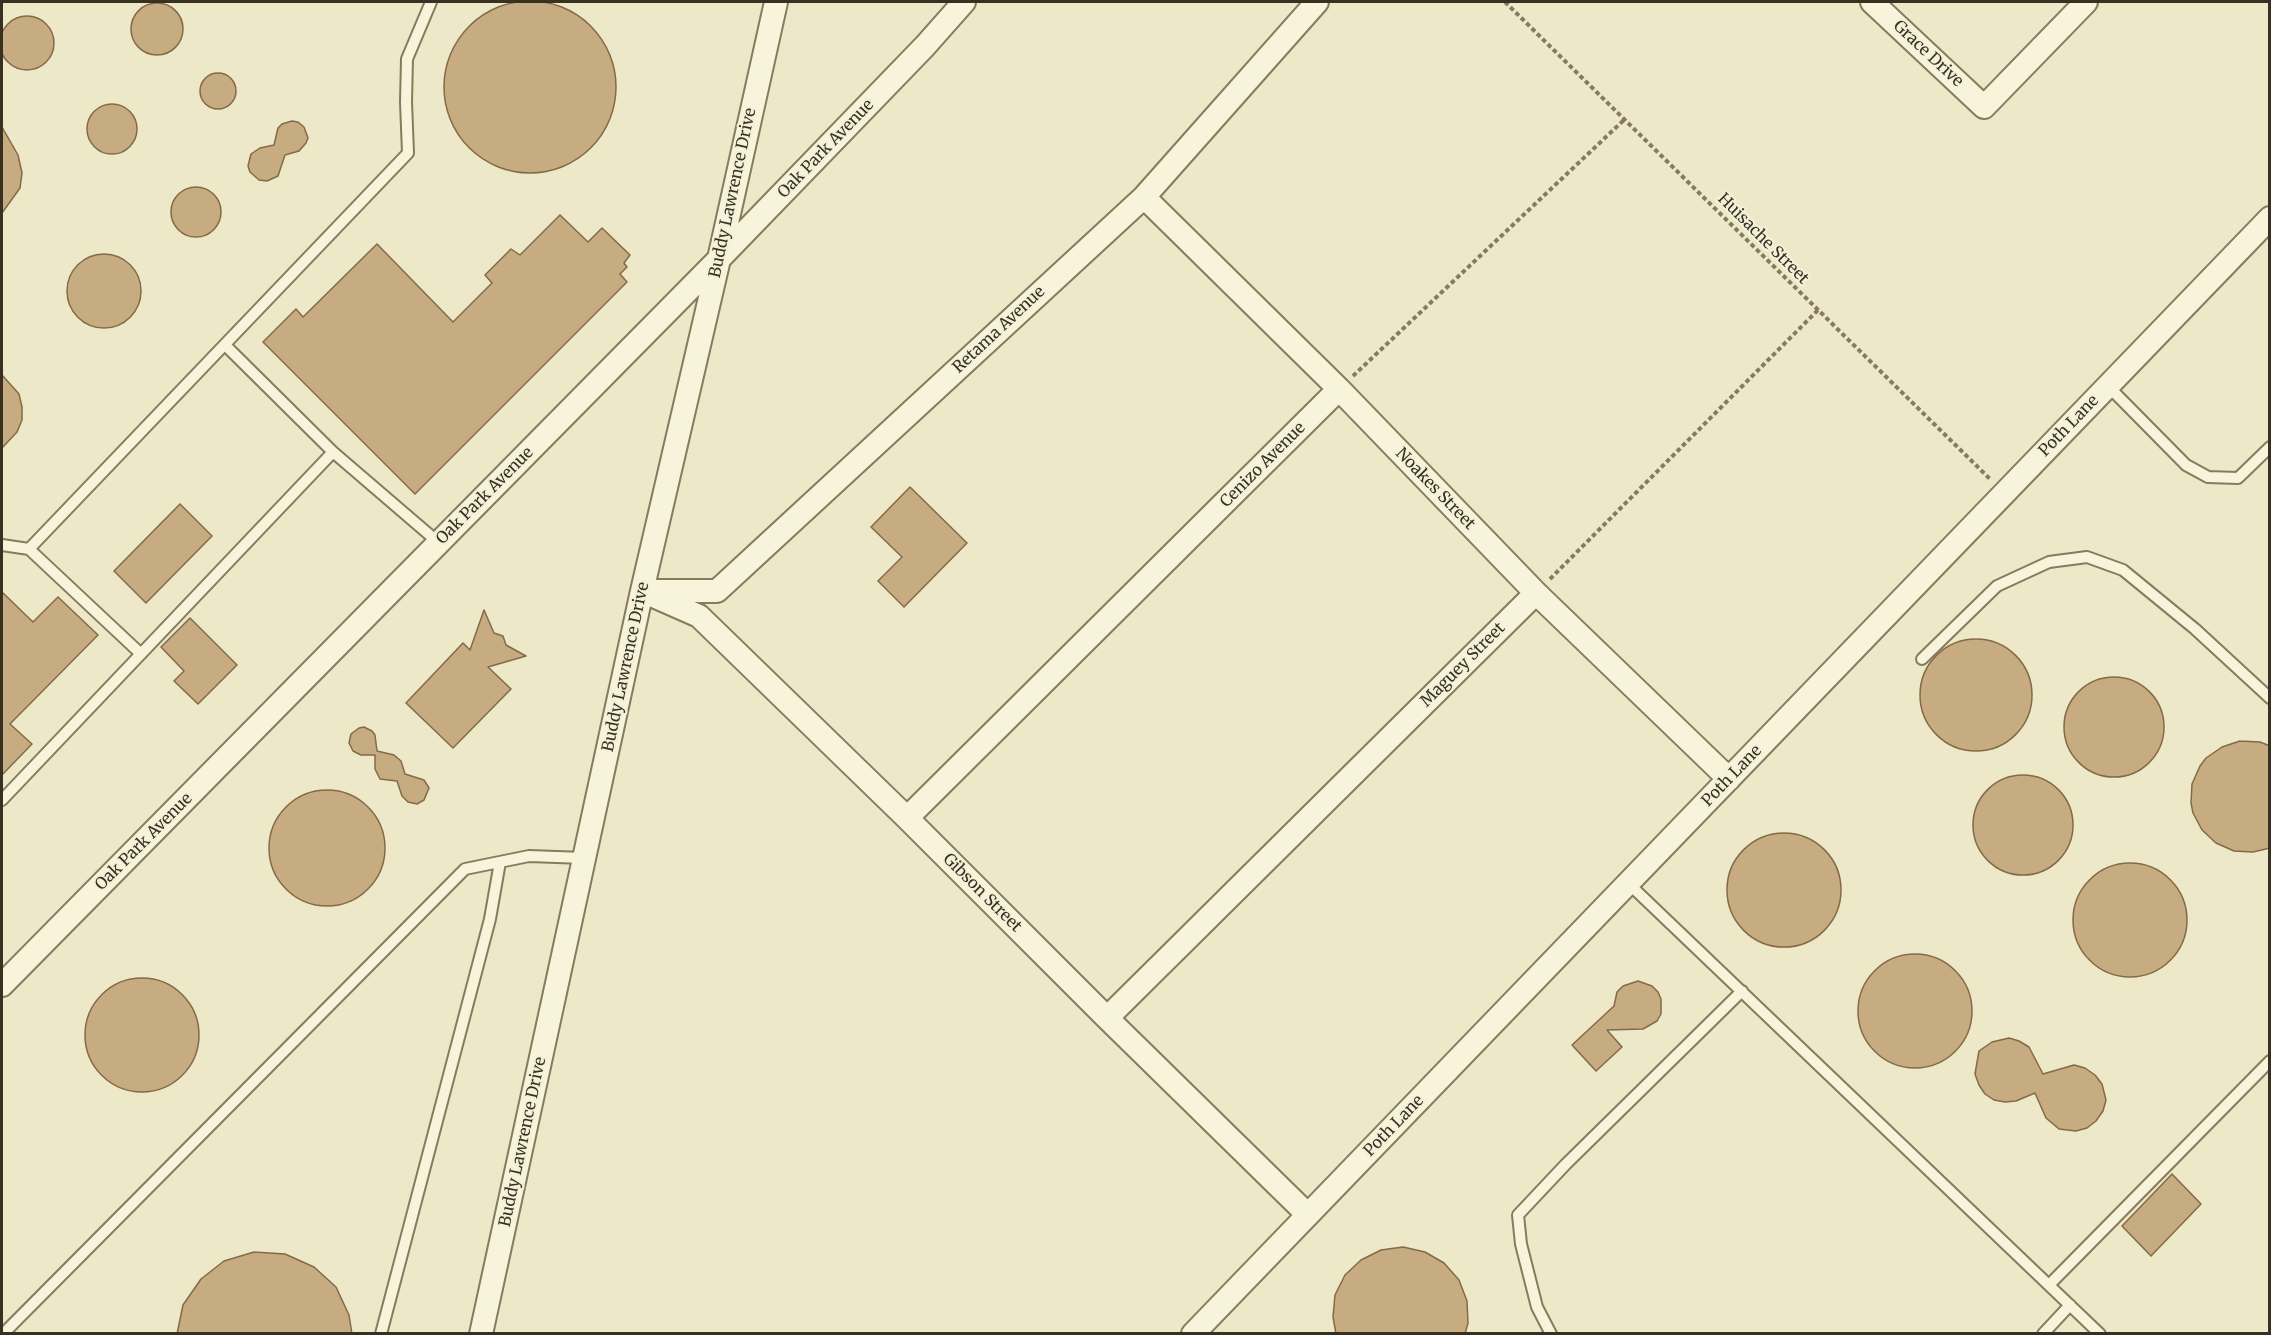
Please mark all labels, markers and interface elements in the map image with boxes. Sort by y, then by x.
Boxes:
street label: Grace Drive [1889,17,1967,91]
street label: Oak Park Avenue [774,96,878,202]
street label: Buddy Lawrence Drive [706,106,760,280]
street label: Huisache Street [1714,190,1812,288]
street label: Retama Avenue [949,282,1049,378]
street label: Poth Lane [2035,391,2103,461]
street label: Cenizo Avenue [1217,419,1309,511]
street label: Oak Park Avenue [432,443,538,549]
street label: Noakes Street [1391,444,1479,534]
street label: Buddy Lawrence Drive [599,580,653,754]
street label: Maguey Street [1417,619,1509,711]
street label: Poth Lane [1698,741,1766,811]
street label: Oak Park Avenue [91,789,197,895]
street label: Gibson Street [939,850,1025,936]
street label: Buddy Lawrence Drive [496,1055,550,1229]
street label: Poth Lane [1360,1091,1428,1161]

